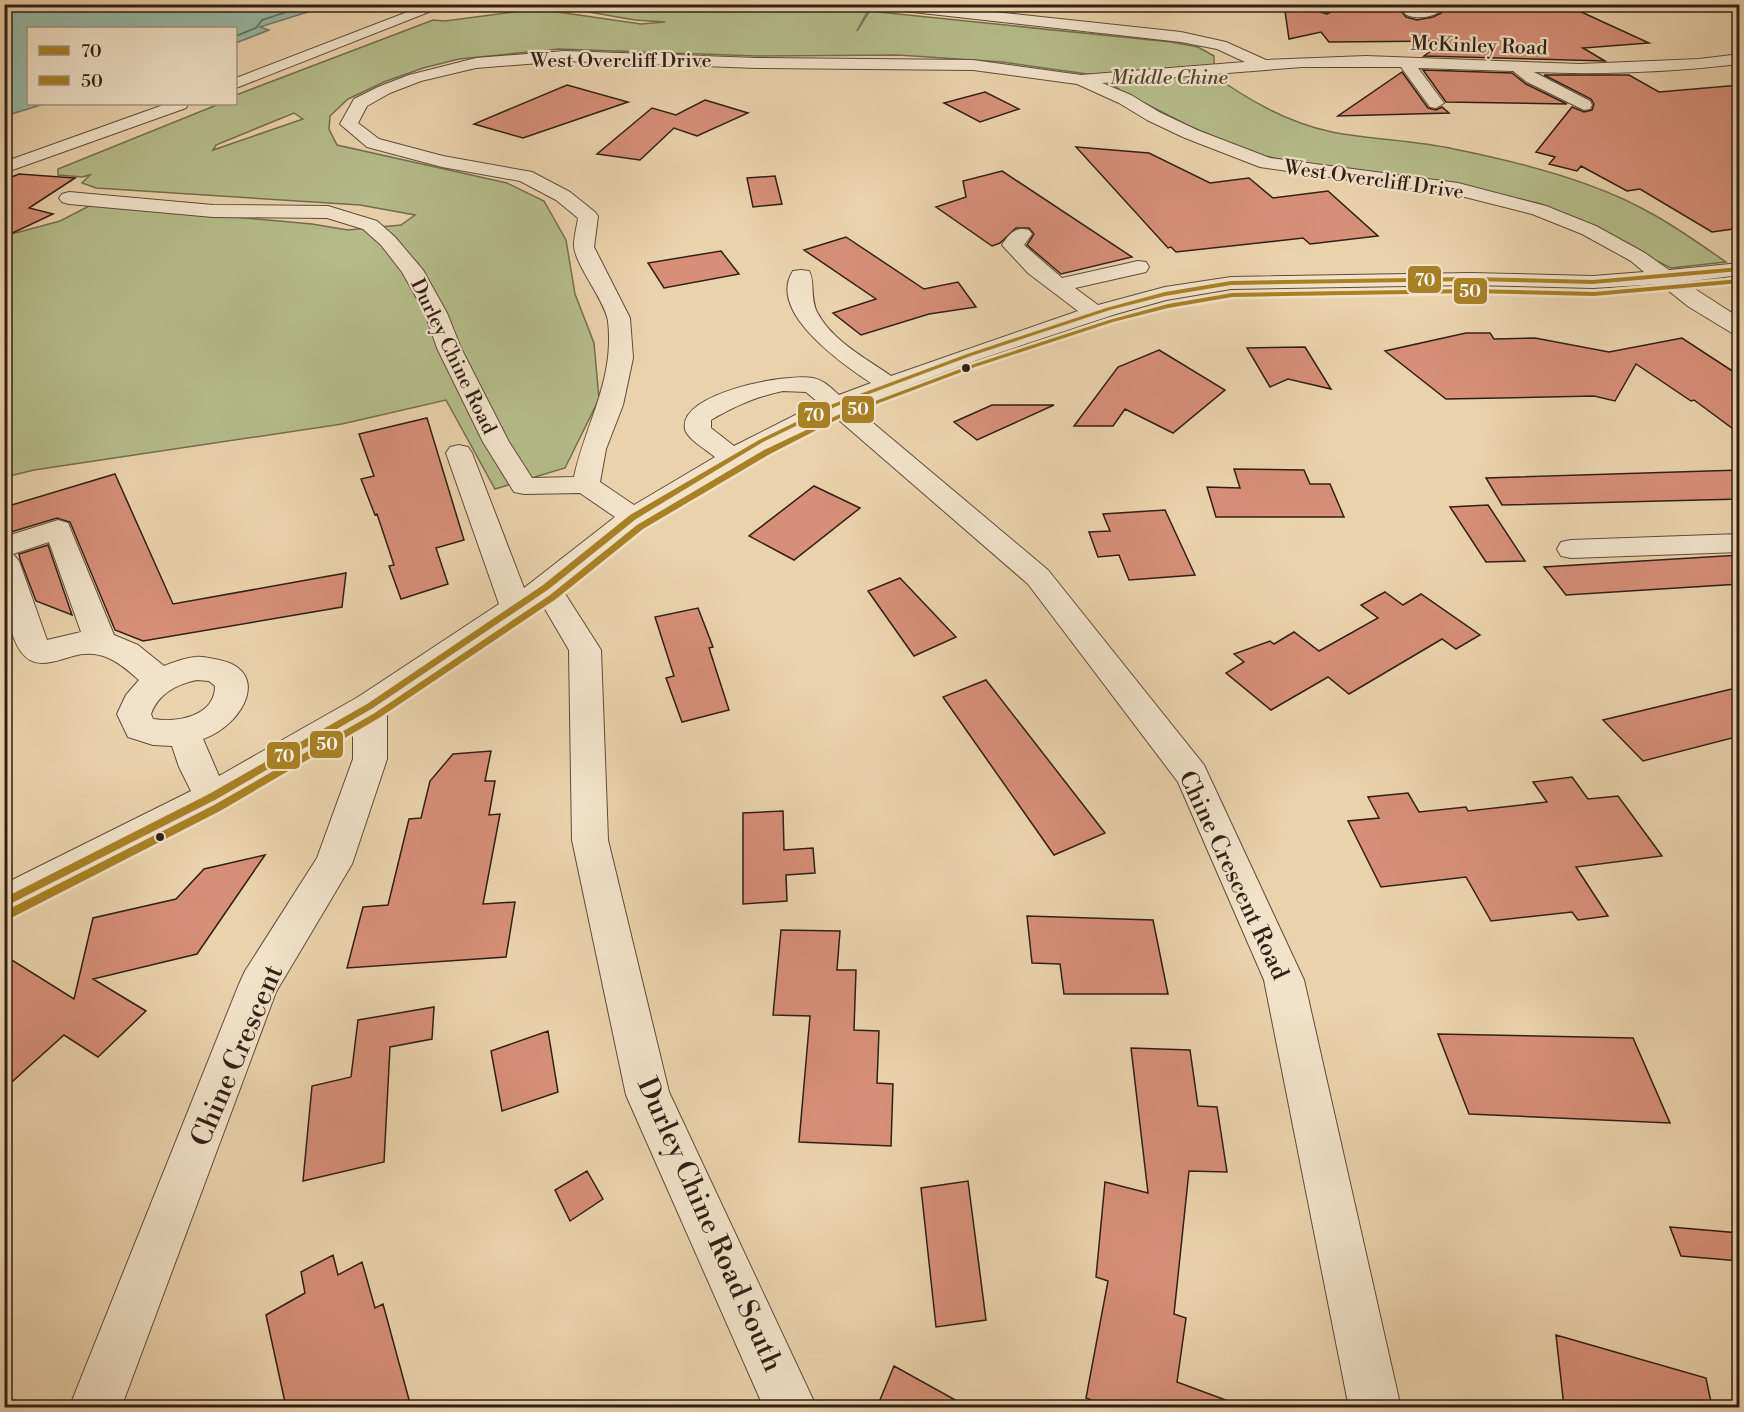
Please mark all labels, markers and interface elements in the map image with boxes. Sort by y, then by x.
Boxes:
legend [27,27,237,105]
street label: McKinley Road [1410,32,1548,61]
text: 70 [81,40,102,63]
street label: West Overcliff Drive [529,49,712,74]
park label: Middle Chine [1110,66,1229,91]
text: 50 [81,70,103,93]
street label: West Overcliff Drive [1281,155,1465,205]
line badge: 70 [1407,265,1442,294]
text: 70 [1415,271,1435,291]
street label: Durley Chine Road [404,275,501,439]
line badge: 50 [1453,277,1488,305]
text: 50 [1459,282,1481,302]
unlabelled marker [960,362,972,374]
line badge: 50 [841,395,875,424]
text: 50 [847,400,869,420]
line badge: 70 [797,401,831,429]
text: 70 [804,406,824,426]
line badge: 50 [309,730,344,759]
text: 50 [316,735,338,755]
line badge: 70 [266,741,301,770]
text: 70 [274,747,294,767]
street label: Chine Crescent Road [1172,766,1295,985]
unlabelled marker [154,831,166,843]
street label: Chine Crescent [183,959,291,1152]
street label: Durley Chine Road South [629,1072,790,1377]

